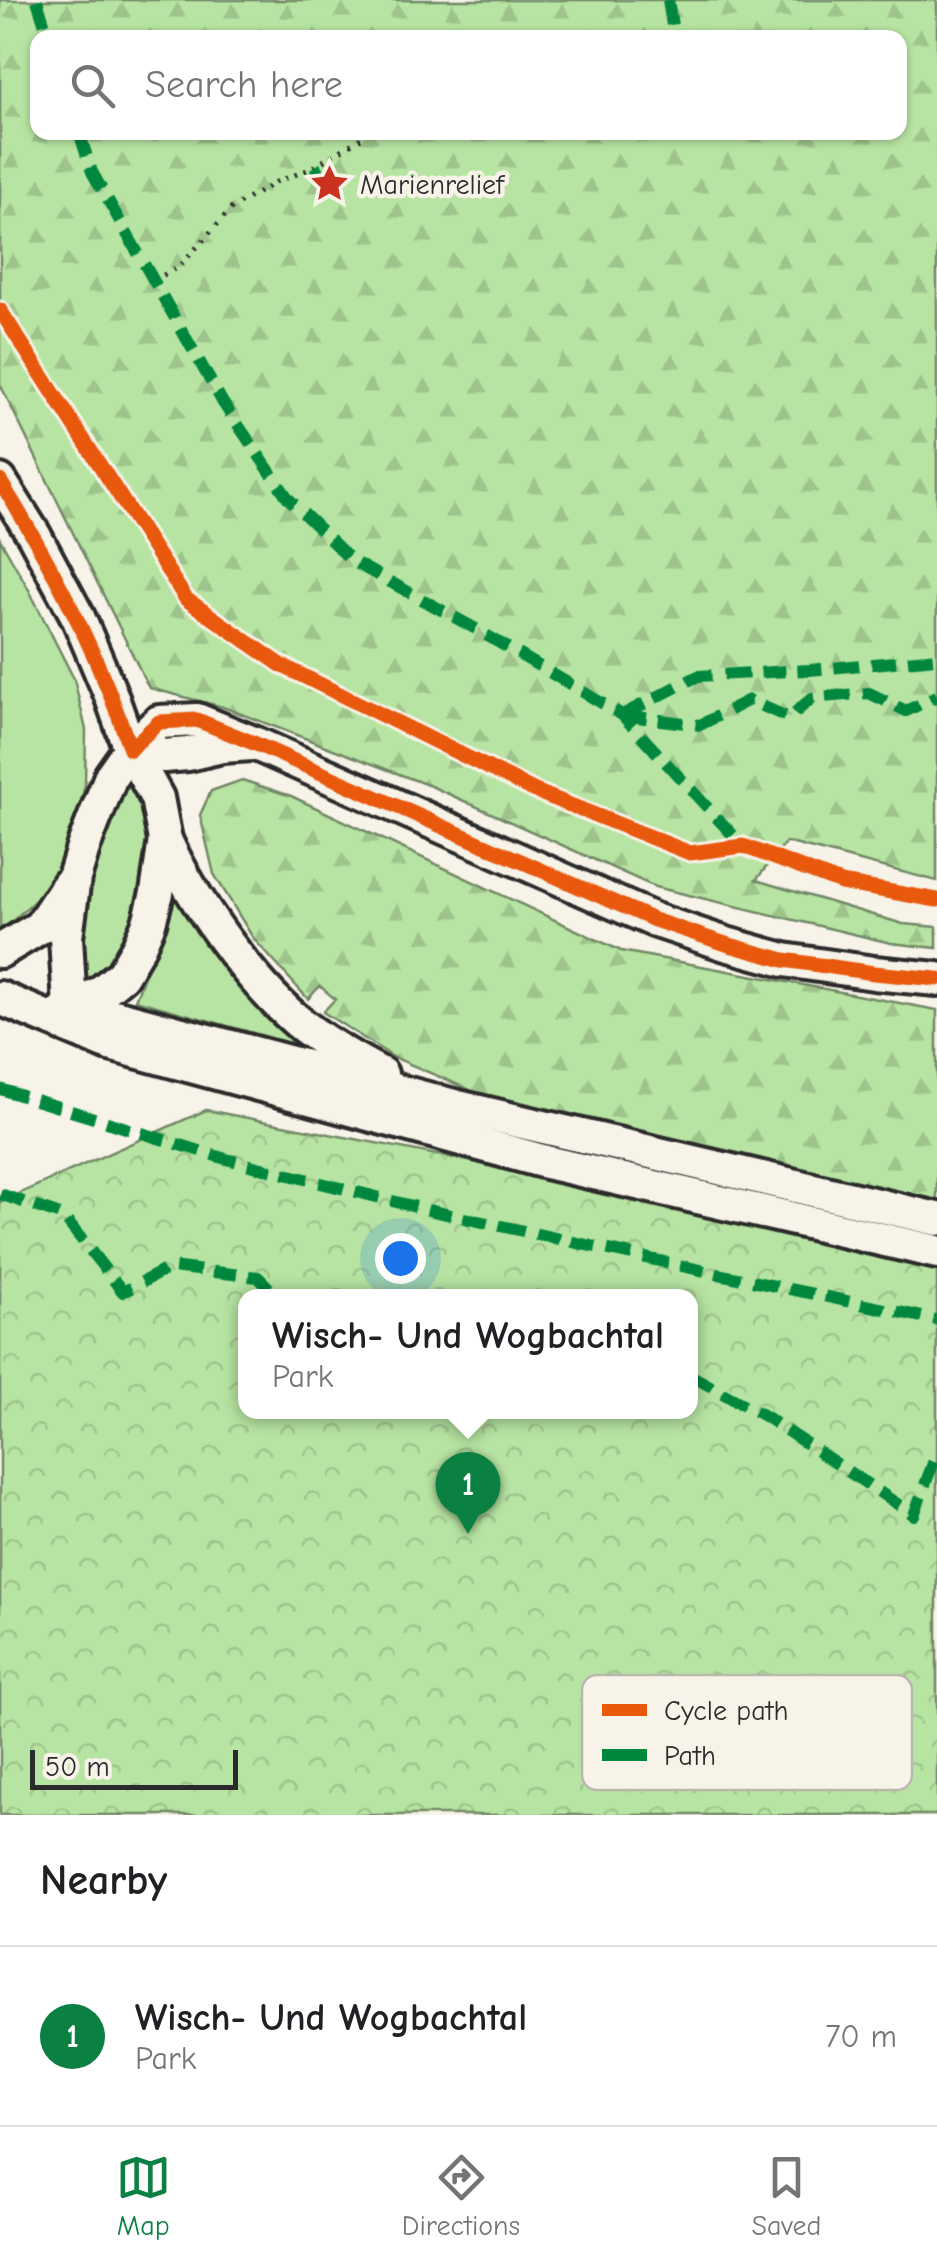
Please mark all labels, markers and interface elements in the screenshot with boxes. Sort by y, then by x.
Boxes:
search box [30,30,907,140]
icon: search [65,58,120,113]
text: Search here [145,63,343,107]
place icon: Marienrelief [309,163,351,205]
place label: Marienrelief [360,169,506,201]
your location [375,1233,426,1284]
popup [238,1289,698,1419]
text: Wisch- Und Wogbachtal [272,1314,664,1358]
text: Park [272,1358,333,1395]
pin: 1 [436,1452,500,1534]
legend [582,1675,912,1790]
text: Cycle path [664,1695,789,1727]
text: Path [664,1740,716,1772]
scale bar [30,1745,238,1790]
text: 50 m [45,1751,110,1783]
text: Nearby [40,1856,167,1905]
text: Wisch- Und Wogbachtal [135,1996,527,2040]
text: 1 [66,2018,79,2055]
text: 70 m [825,2018,897,2055]
text: Park [135,2040,196,2077]
tab: Map [116,2150,171,2242]
tab: Directions [402,2150,520,2242]
tab: Saved [751,2150,821,2242]

